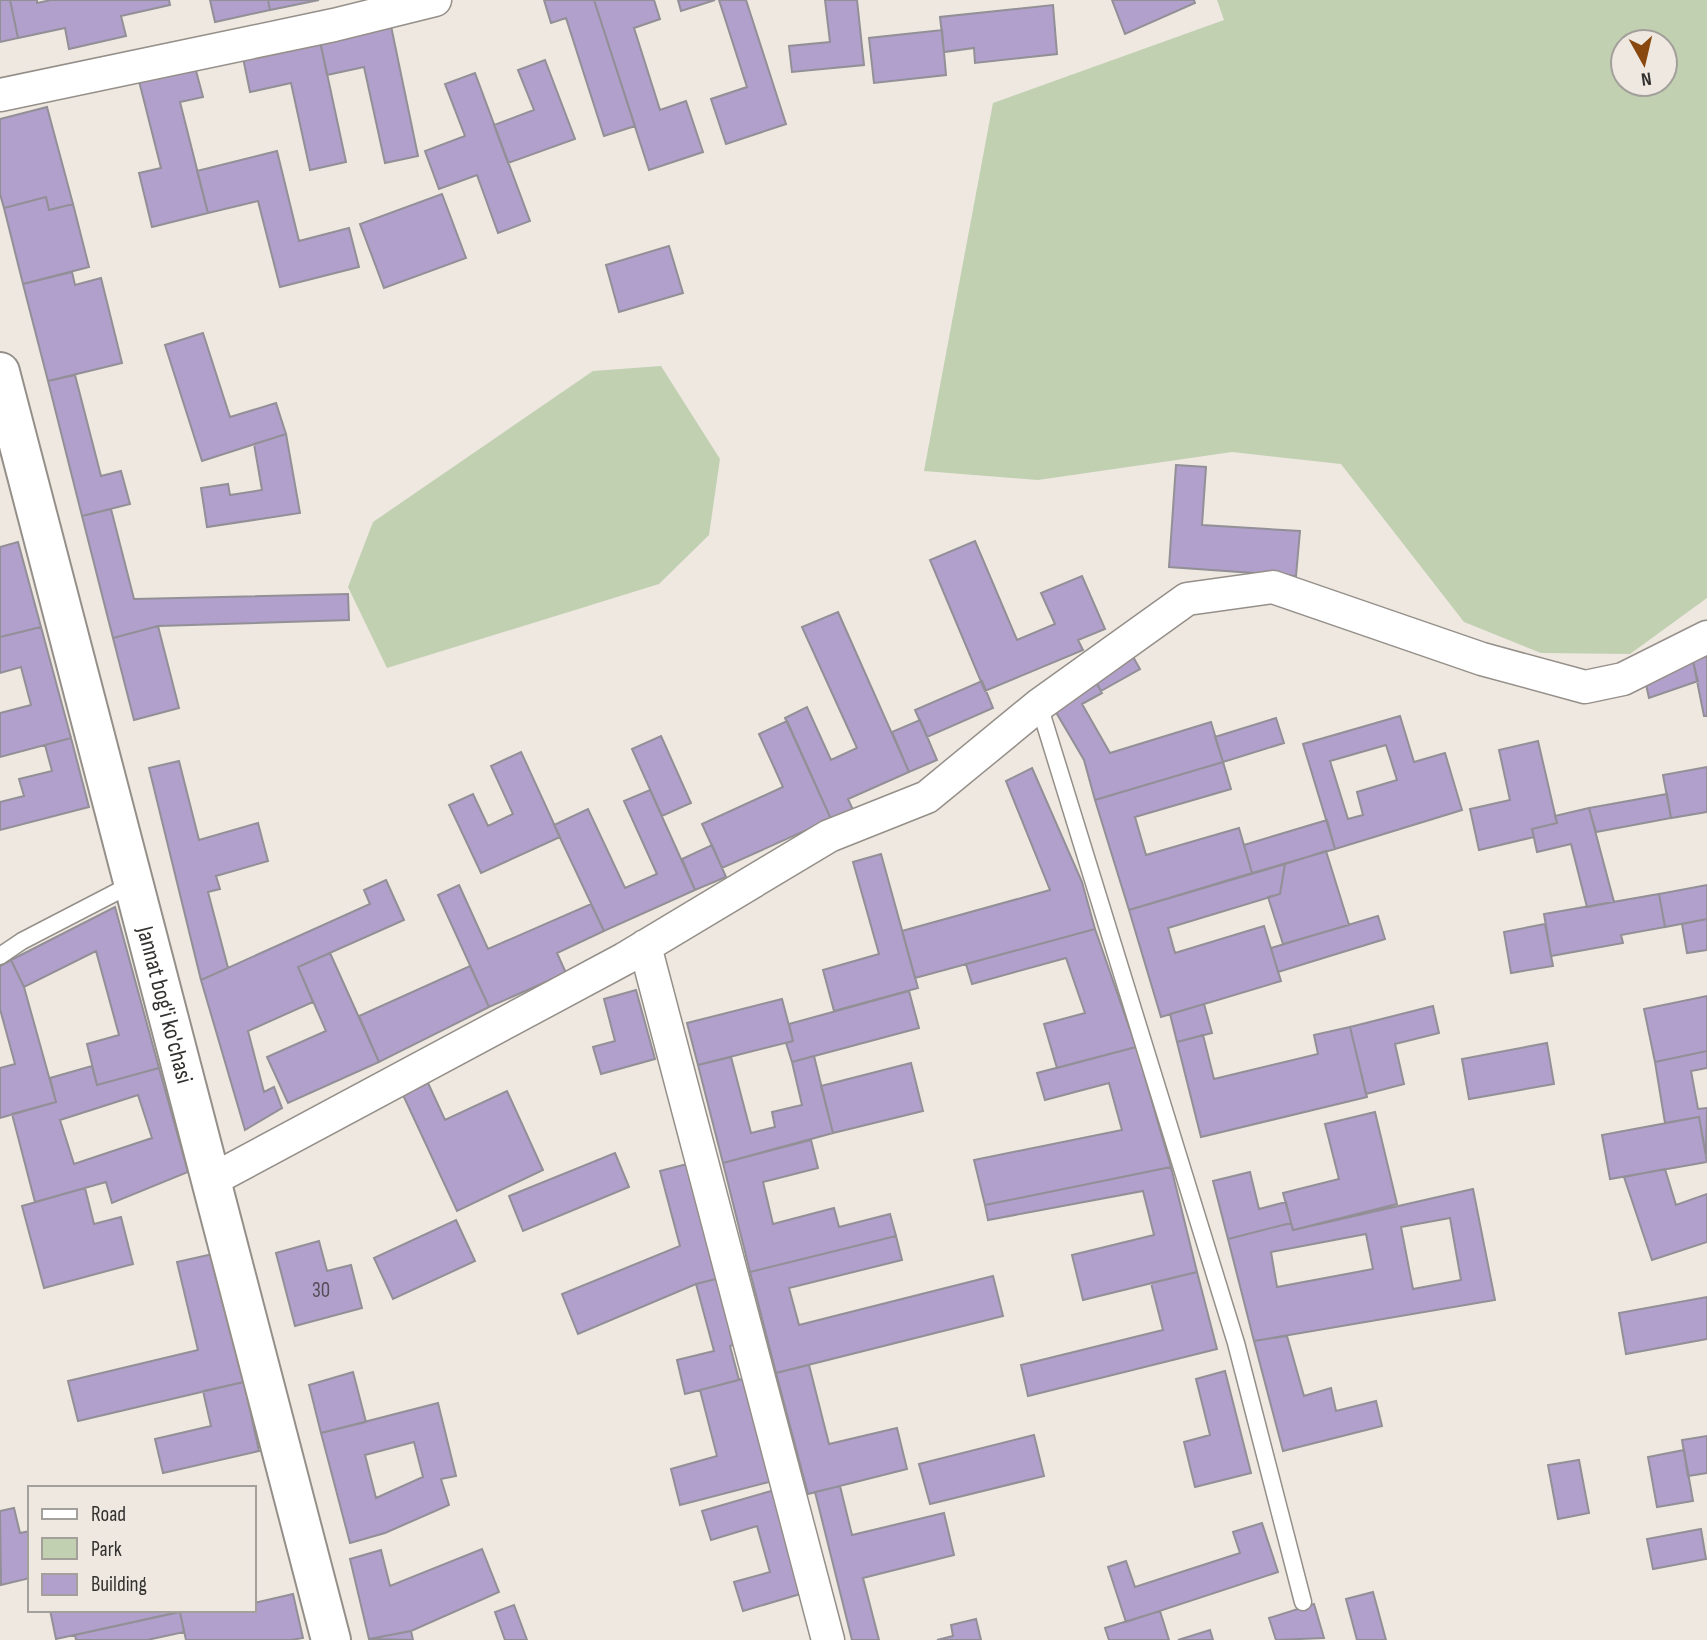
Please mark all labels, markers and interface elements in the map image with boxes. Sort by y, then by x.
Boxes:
north arrow [1609,28,1679,98]
text: N [1640,66,1653,90]
street label: Jannat bog'i ko'chasi [131,922,200,1087]
house number: 30 [312,1278,330,1303]
legend [28,1486,256,1612]
text: Road [91,1502,126,1527]
text: Park [91,1537,122,1562]
text: Building [91,1572,147,1597]

